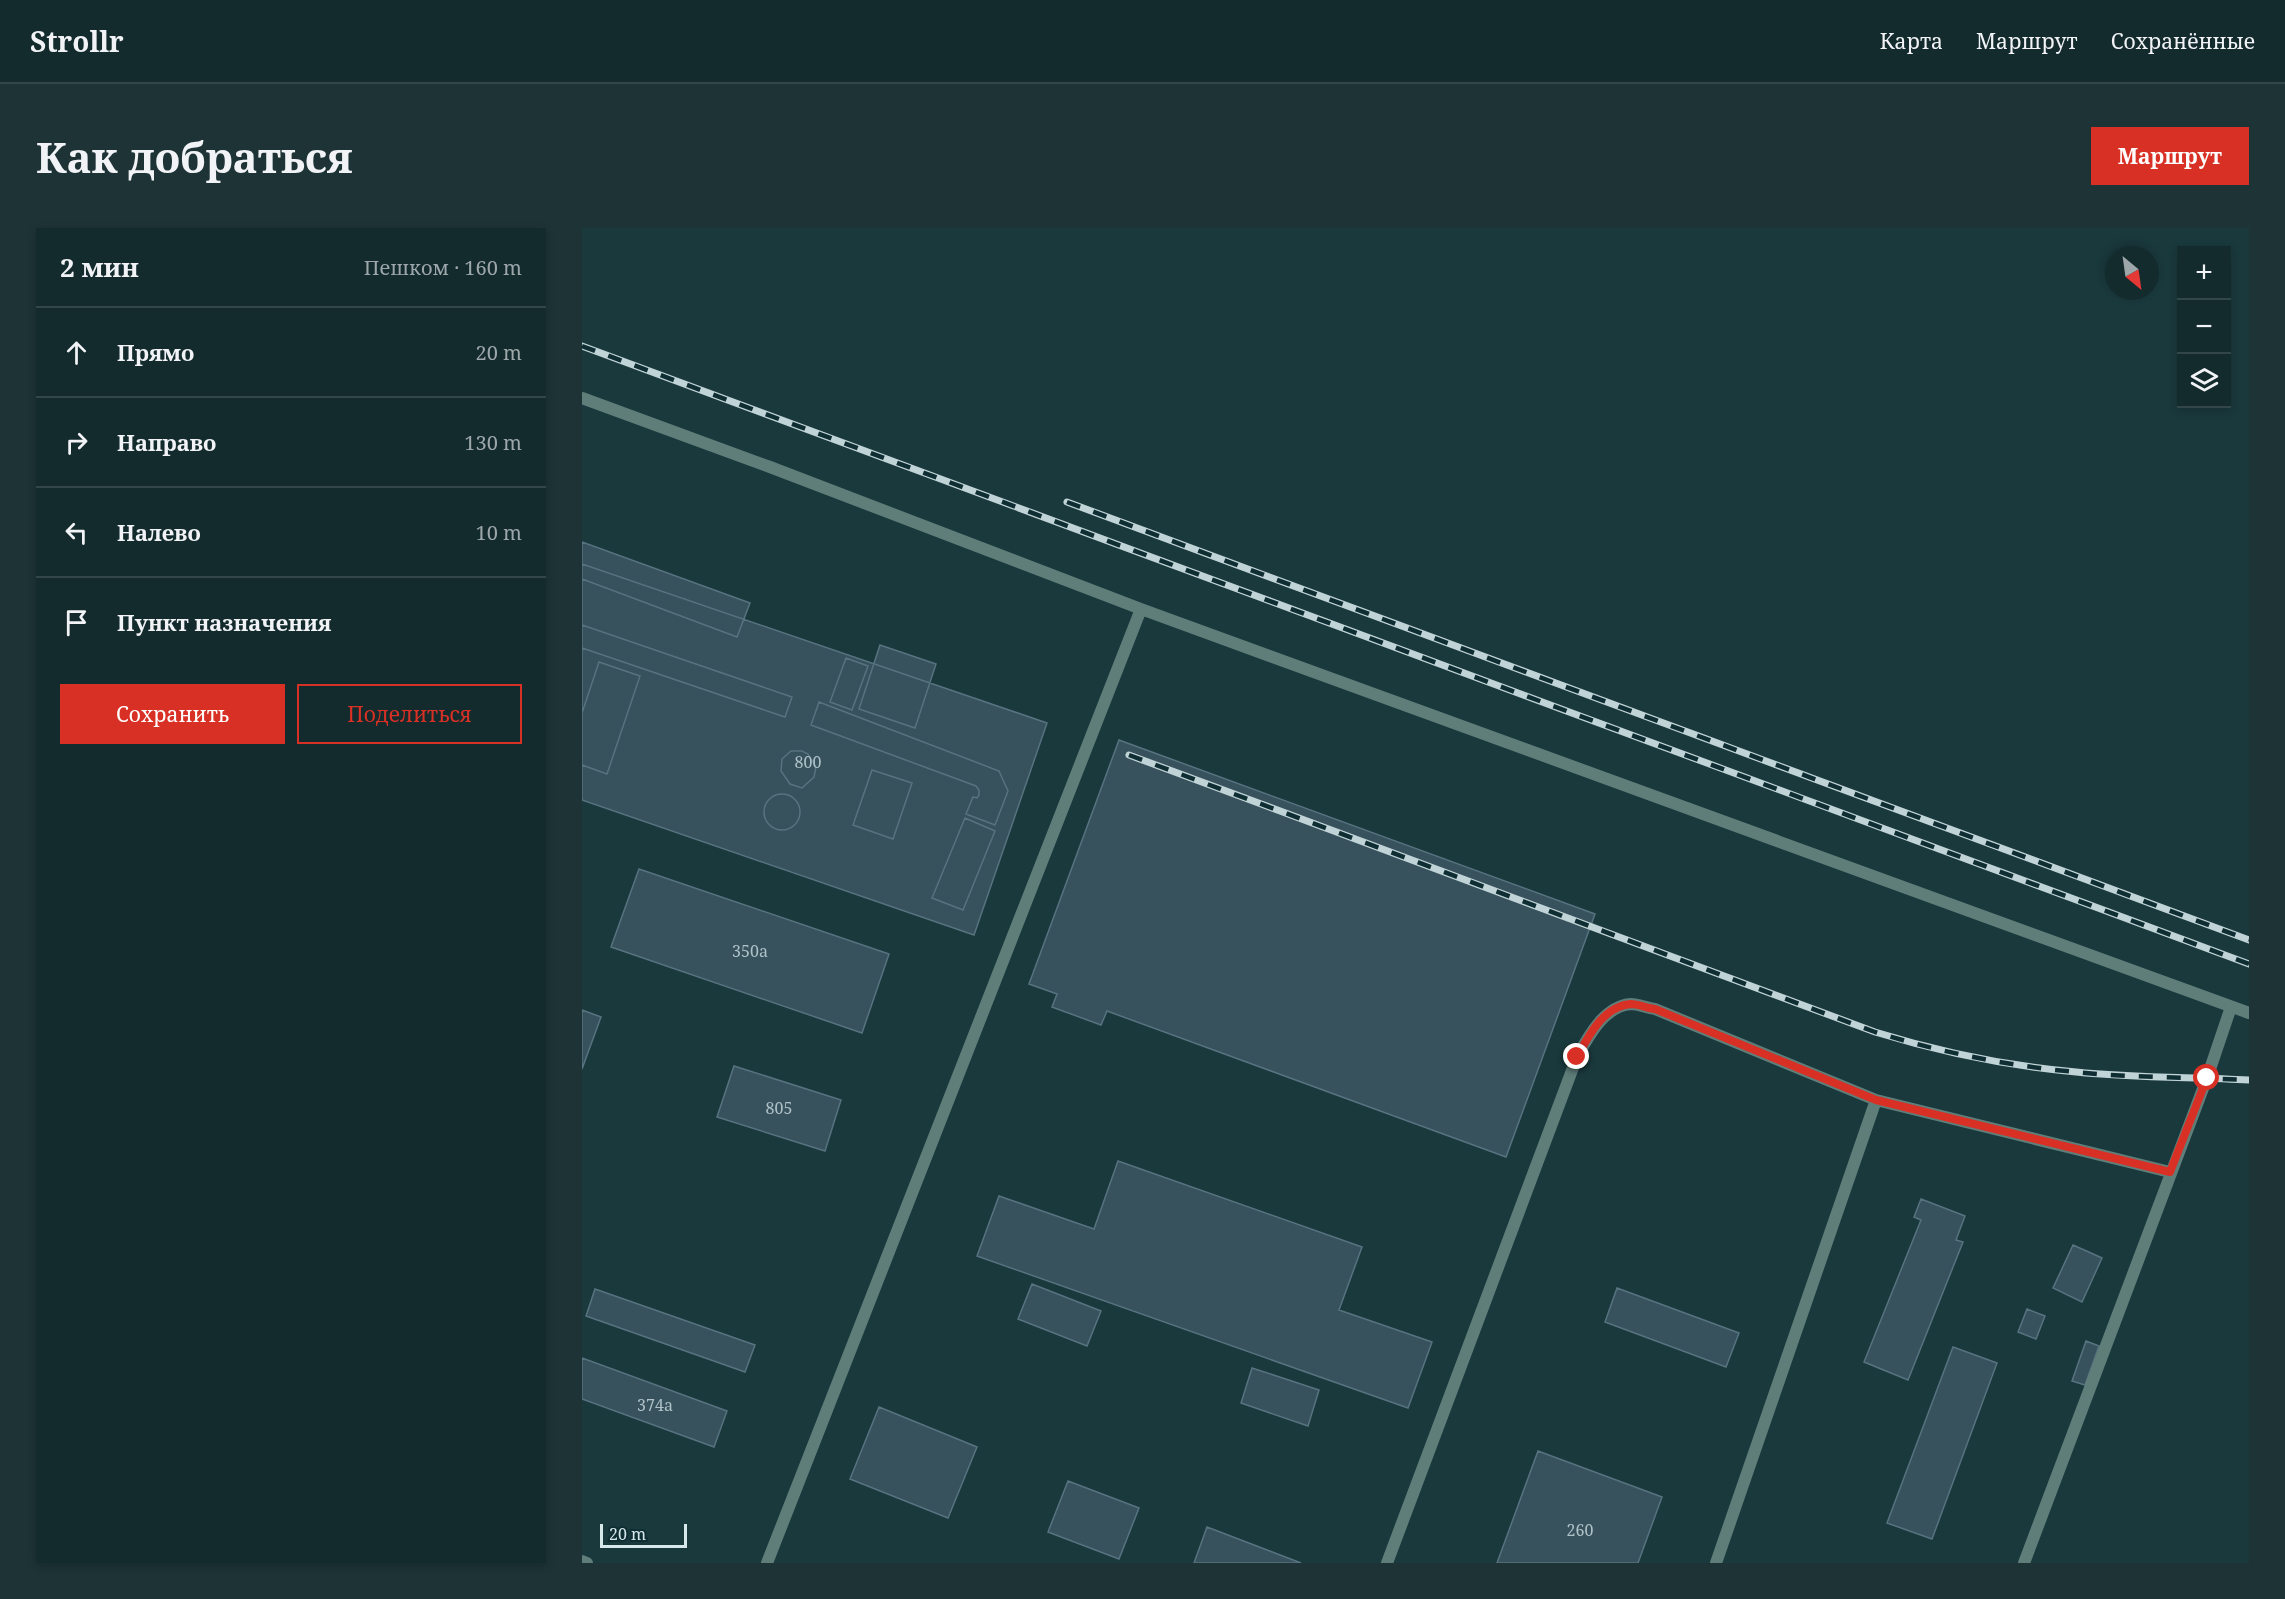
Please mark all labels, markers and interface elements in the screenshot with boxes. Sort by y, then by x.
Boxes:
text: Strollr [30,22,124,60]
text: Карта [1880,27,1943,55]
text: Маршрут [1976,27,2078,55]
text: Сохранённые [2111,27,2255,55]
button: Маршрут [2091,127,2249,185]
text: Как добраться [36,128,353,185]
north arrow [2105,246,2159,300]
map controls [2177,246,2231,408]
button: + [2177,246,2231,300]
text: 2 мин [60,249,139,285]
text: Пешком · 160 m [364,254,522,281]
button: − [2177,300,2231,354]
icon: ahead [60,336,93,369]
text: Прямо [117,337,194,367]
text: 20 m [476,339,522,366]
button: layers [2177,354,2231,408]
icon: right [60,426,93,459]
text: Направо [117,427,216,457]
text: 130 m [464,429,522,456]
icon: left [60,516,93,549]
text: Налево [117,517,201,547]
text: 10 m [476,519,522,546]
icon: arrive [60,606,93,639]
text: Пункт назначения [117,607,331,637]
button: Сохранить [60,684,285,744]
button: Поделиться [297,684,522,744]
house number: 800 [795,751,821,773]
house number: 350a [732,940,768,962]
route end [1563,1043,1589,1069]
route start [2193,1064,2219,1090]
house number: 805 [766,1097,792,1119]
house number: 374a [637,1394,673,1416]
house number: 260 [1567,1519,1593,1541]
scale bar [600,1521,687,1548]
text: 20 m [609,1523,646,1545]

